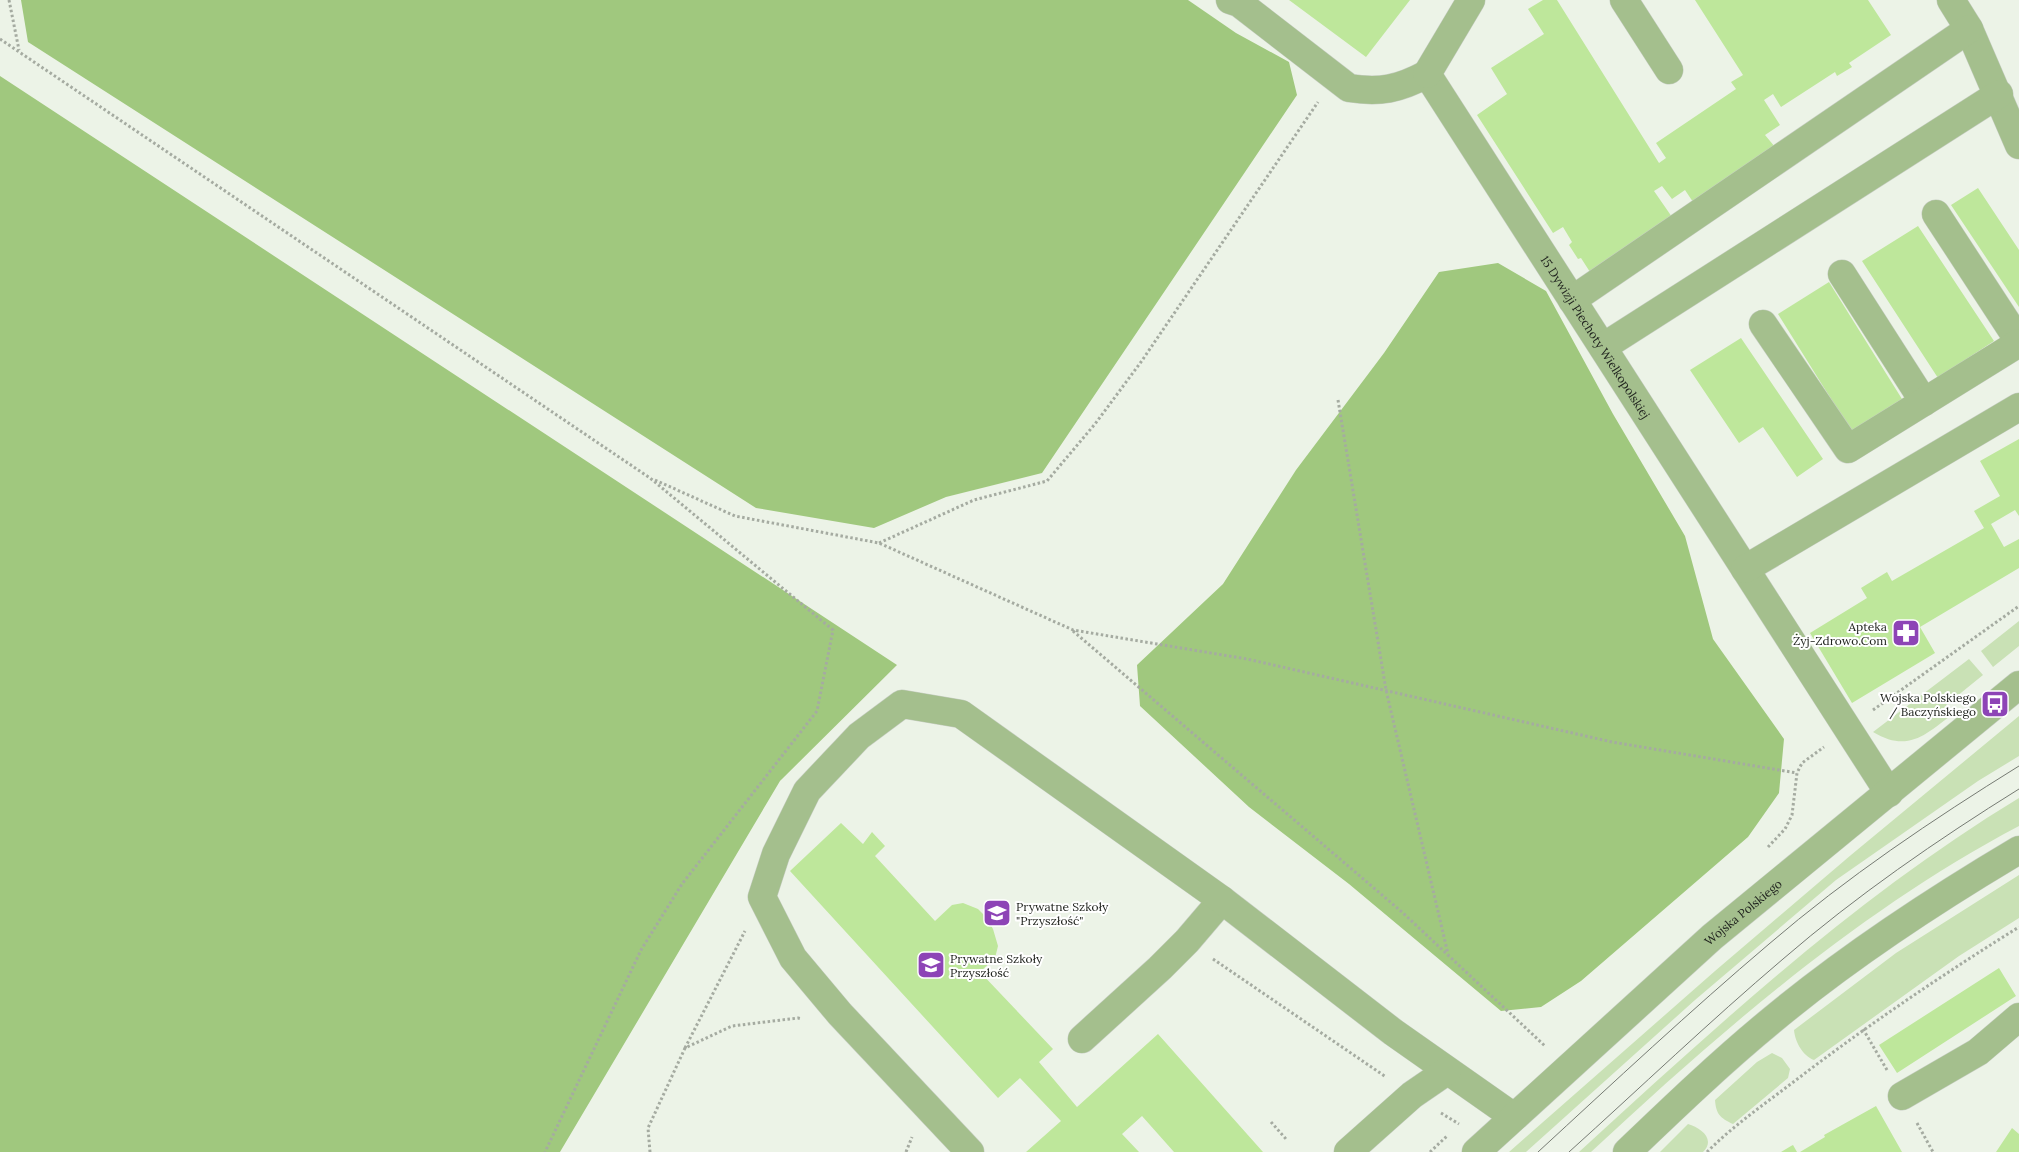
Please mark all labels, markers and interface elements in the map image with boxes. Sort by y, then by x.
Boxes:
street label: 15 Dywizji Piechoty Wielkopolskiej [1538,253,1654,421]
pharmacy icon: Apteka Żyj-Zdrowo.Com [1891,618,1921,648]
place label: Apteka Żyj-Zdrowo.Com [1793,619,1887,648]
bus stop icon: Wojska Polskiego / Baczyńskiego [1980,689,2010,719]
place label: Wojska Polskiego / Baczyńskiego [1880,690,1976,720]
street label: Wojska Polskiego [1701,876,1785,948]
school or university icon: Prywatne Szkoły "Przyszłość" [982,898,1012,928]
place label: Prywatne Szkoły "Przyszłość" [1016,899,1109,928]
school or university icon: Prywatne Szkoły Przyszłość [916,950,946,980]
place label: Prywatne Szkoły Przyszłość [950,951,1043,980]

